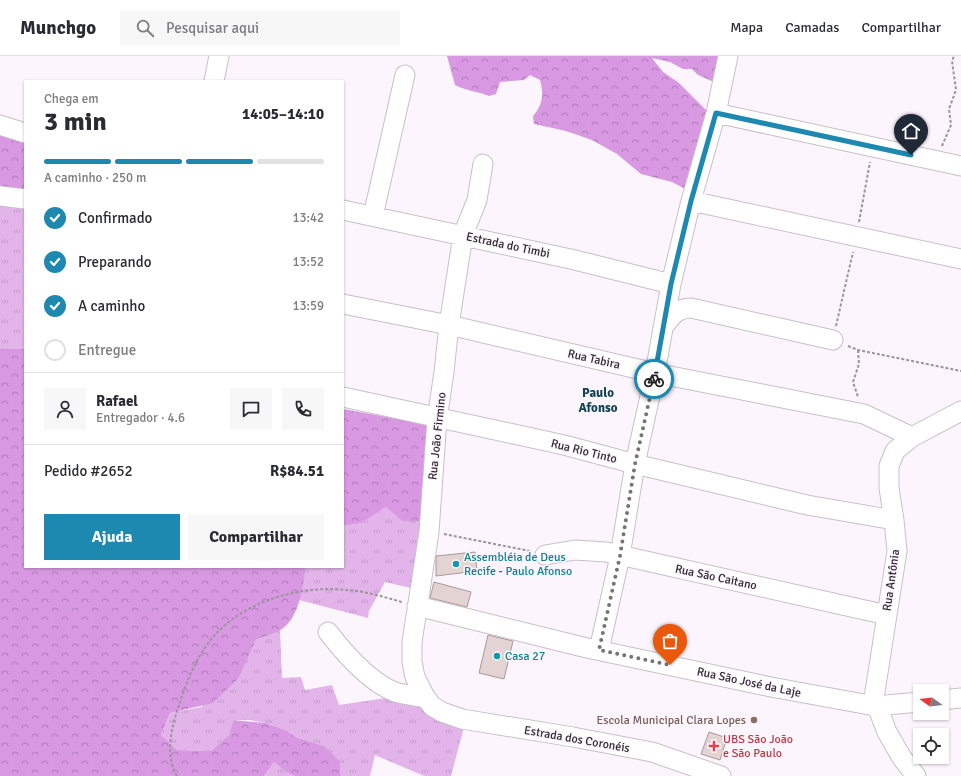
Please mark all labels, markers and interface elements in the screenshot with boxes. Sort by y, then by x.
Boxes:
search box [120,10,400,46]
text: Munchgo [20,16,96,40]
icon: search [134,17,156,39]
text: Pesquisar aqui [166,19,259,37]
text: Mapa [730,19,763,36]
text: Camadas [785,19,839,36]
text: Compartilhar [861,19,941,36]
text: Chega em [44,91,99,107]
text: 14:05–14:10 [242,105,324,123]
text: 3 min [44,106,107,138]
pin [894,114,928,155]
icon: home [900,120,922,142]
text: A caminho · 250 m [44,170,146,186]
icon: check [44,207,66,229]
text: Confirmado [78,209,152,227]
text: 13:42 [292,210,324,226]
street label: Estrada do Timbi [465,229,551,262]
icon: check [44,251,66,273]
text: Preparando [78,253,152,271]
text: 13:52 [292,254,324,270]
icon: check [44,295,66,317]
text: A caminho [78,297,145,315]
text: 13:59 [292,298,324,314]
text: Entregue [78,341,136,359]
street label: Rua Tabira [566,346,622,373]
courier [634,359,674,399]
icon: bike [643,368,665,390]
district label: Paulo Afonso [578,385,618,416]
button: person [44,388,86,430]
button: chat [230,388,272,430]
button: phone [282,388,324,430]
street label: Rua João Firmino [425,391,450,481]
text: Rafael [96,392,138,410]
text: Entregador · 4.6 [96,410,185,426]
street label: Rua Rio Tinto [549,436,618,467]
text: Pedido #2652 [44,462,133,480]
text: R$84.51 [270,462,324,480]
button: Ajuda [44,514,180,560]
button: Compartilhar [188,514,324,560]
street label: Rua Antônia [880,548,903,612]
place label: Assembléia de Deus Recife - Paulo Afonso [464,550,572,579]
marker: Assembléia de Deus Recife - Paulo Afonso [451,559,461,569]
street label: Rua São Caitano [674,561,758,593]
pin [653,624,687,665]
icon: bag [659,630,681,652]
place label: Casa 27 [505,649,545,664]
marker: Casa 27 [492,651,502,661]
street label: Rua São José da Laje [695,664,802,701]
north arrow [913,684,949,720]
map controls [913,684,949,764]
place label: Escola Municipal Clara Lopes [596,713,746,728]
marker: Escola Municipal Clara Lopes [749,715,759,725]
street label: Estrada dos Coronéis [523,723,631,756]
button: locate [913,728,949,764]
place label: UBS São João e São Paulo [723,732,793,761]
marker: UBS São João e São Paulo [708,740,720,752]

